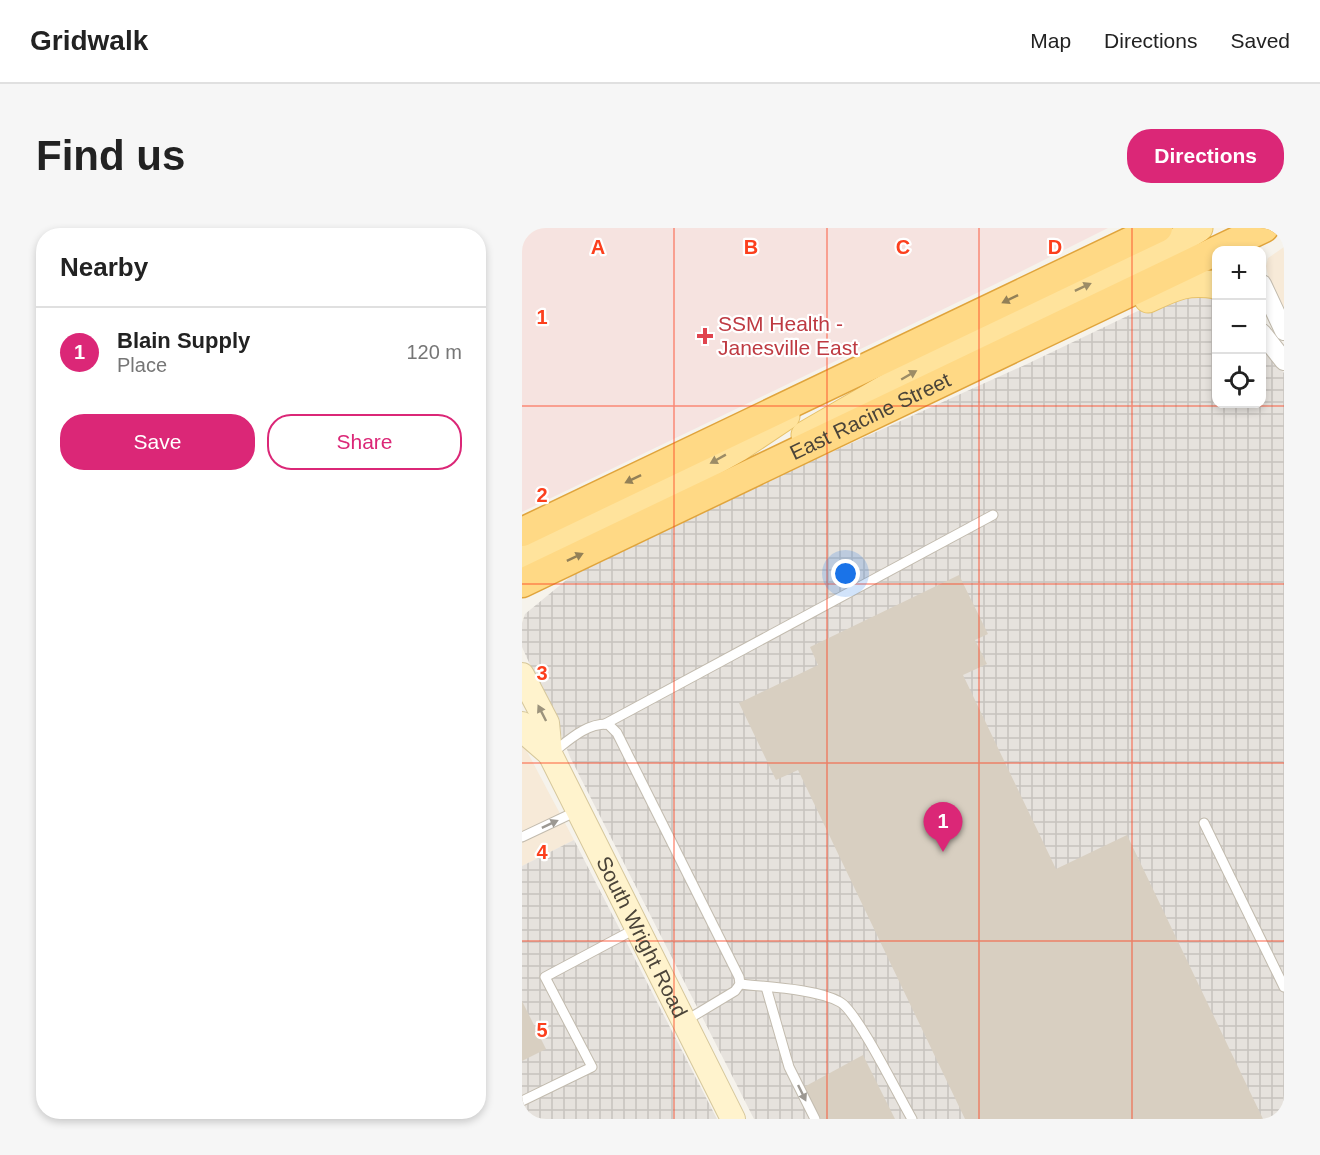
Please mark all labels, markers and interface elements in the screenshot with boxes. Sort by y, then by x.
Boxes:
text: Gridwalk [30,25,148,56]
text: Map [1030,29,1071,52]
text: Directions [1104,29,1197,52]
text: Saved [1230,29,1290,52]
button: Directions [1127,129,1284,183]
text: Find us [36,132,185,179]
text: A [591,236,605,258]
text: B [744,236,758,258]
text: C [896,236,910,258]
text: D [1048,236,1062,258]
map controls [1212,246,1266,408]
button: + [1212,246,1266,300]
text: Nearby [60,252,148,282]
one-way arrow [1075,282,1092,291]
one-way arrow [1002,294,1019,303]
button: − [1212,300,1266,354]
text: 1 [536,306,548,328]
place label: SSM Health - Janesville East [718,312,858,359]
marker: SSM Health - Janesville East [696,327,714,345]
text: Blain Supply [117,328,250,353]
text: 1 [74,341,85,363]
text: 120 m [406,341,462,363]
text: Place [117,354,167,376]
button: locate [1212,354,1266,408]
street label: East Racine Street [786,368,954,464]
one-way arrow [901,370,918,380]
button: Save [60,414,255,470]
button: Share [267,414,462,470]
one-way arrow [709,454,726,464]
one-way arrow [624,475,641,484]
text: 2 [536,484,548,506]
one-way arrow [566,553,583,562]
your location [831,559,860,588]
text: 3 [536,662,548,684]
one-way arrow [537,704,546,721]
pin: 1 [924,802,962,852]
one-way arrow [542,819,559,828]
text: 4 [536,841,548,863]
street label: South Wright Road [592,852,692,1021]
text: 5 [536,1019,548,1041]
one-way arrow [797,1085,806,1102]

